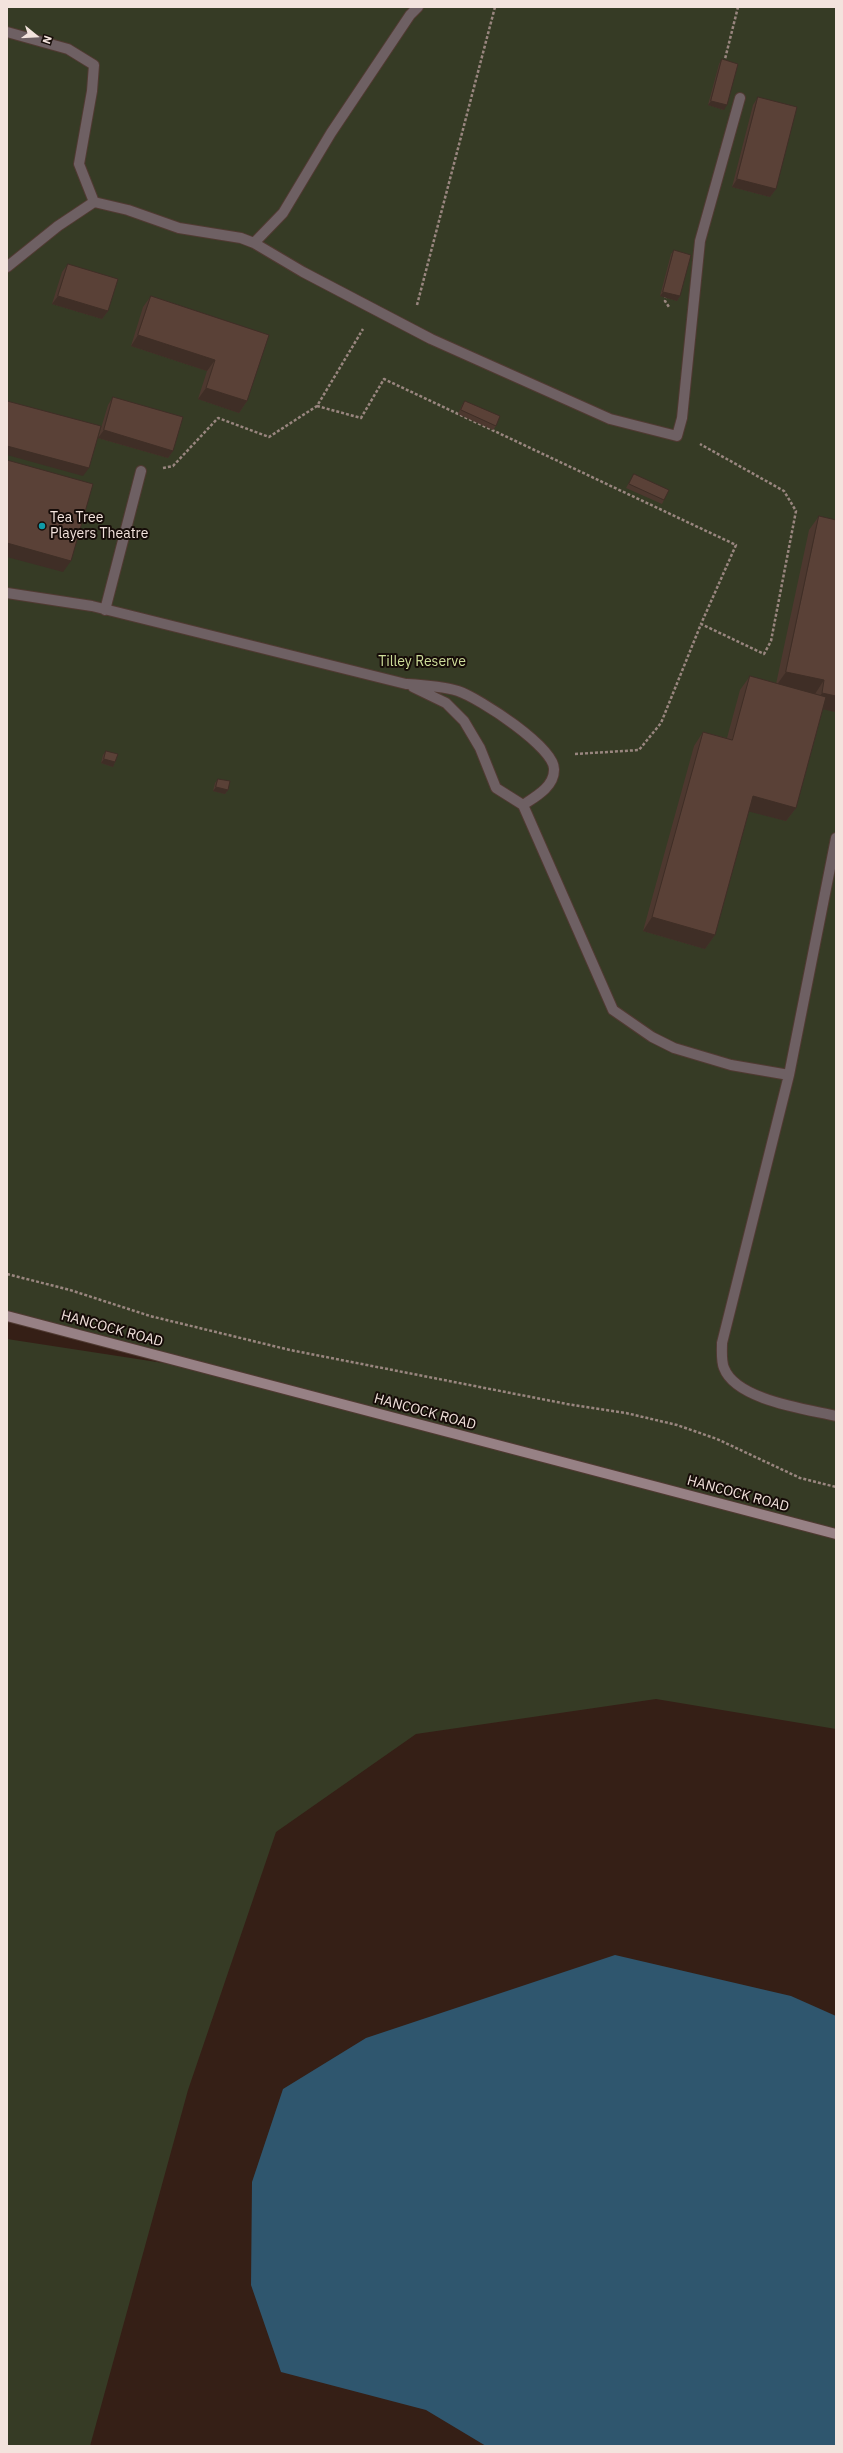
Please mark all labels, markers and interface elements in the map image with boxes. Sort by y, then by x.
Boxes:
north arrow [16,16,56,56]
text: N [40,34,55,46]
place label: Tea Tree Players Theatre [50,510,148,542]
marker: Tea Tree Players Theatre [37,521,47,531]
park label: Tilley Reserve [378,654,466,670]
street label: HANCOCK ROAD [59,1307,165,1351]
street label: HANCOCK ROAD [372,1390,478,1434]
street label: HANCOCK ROAD [685,1472,791,1516]

